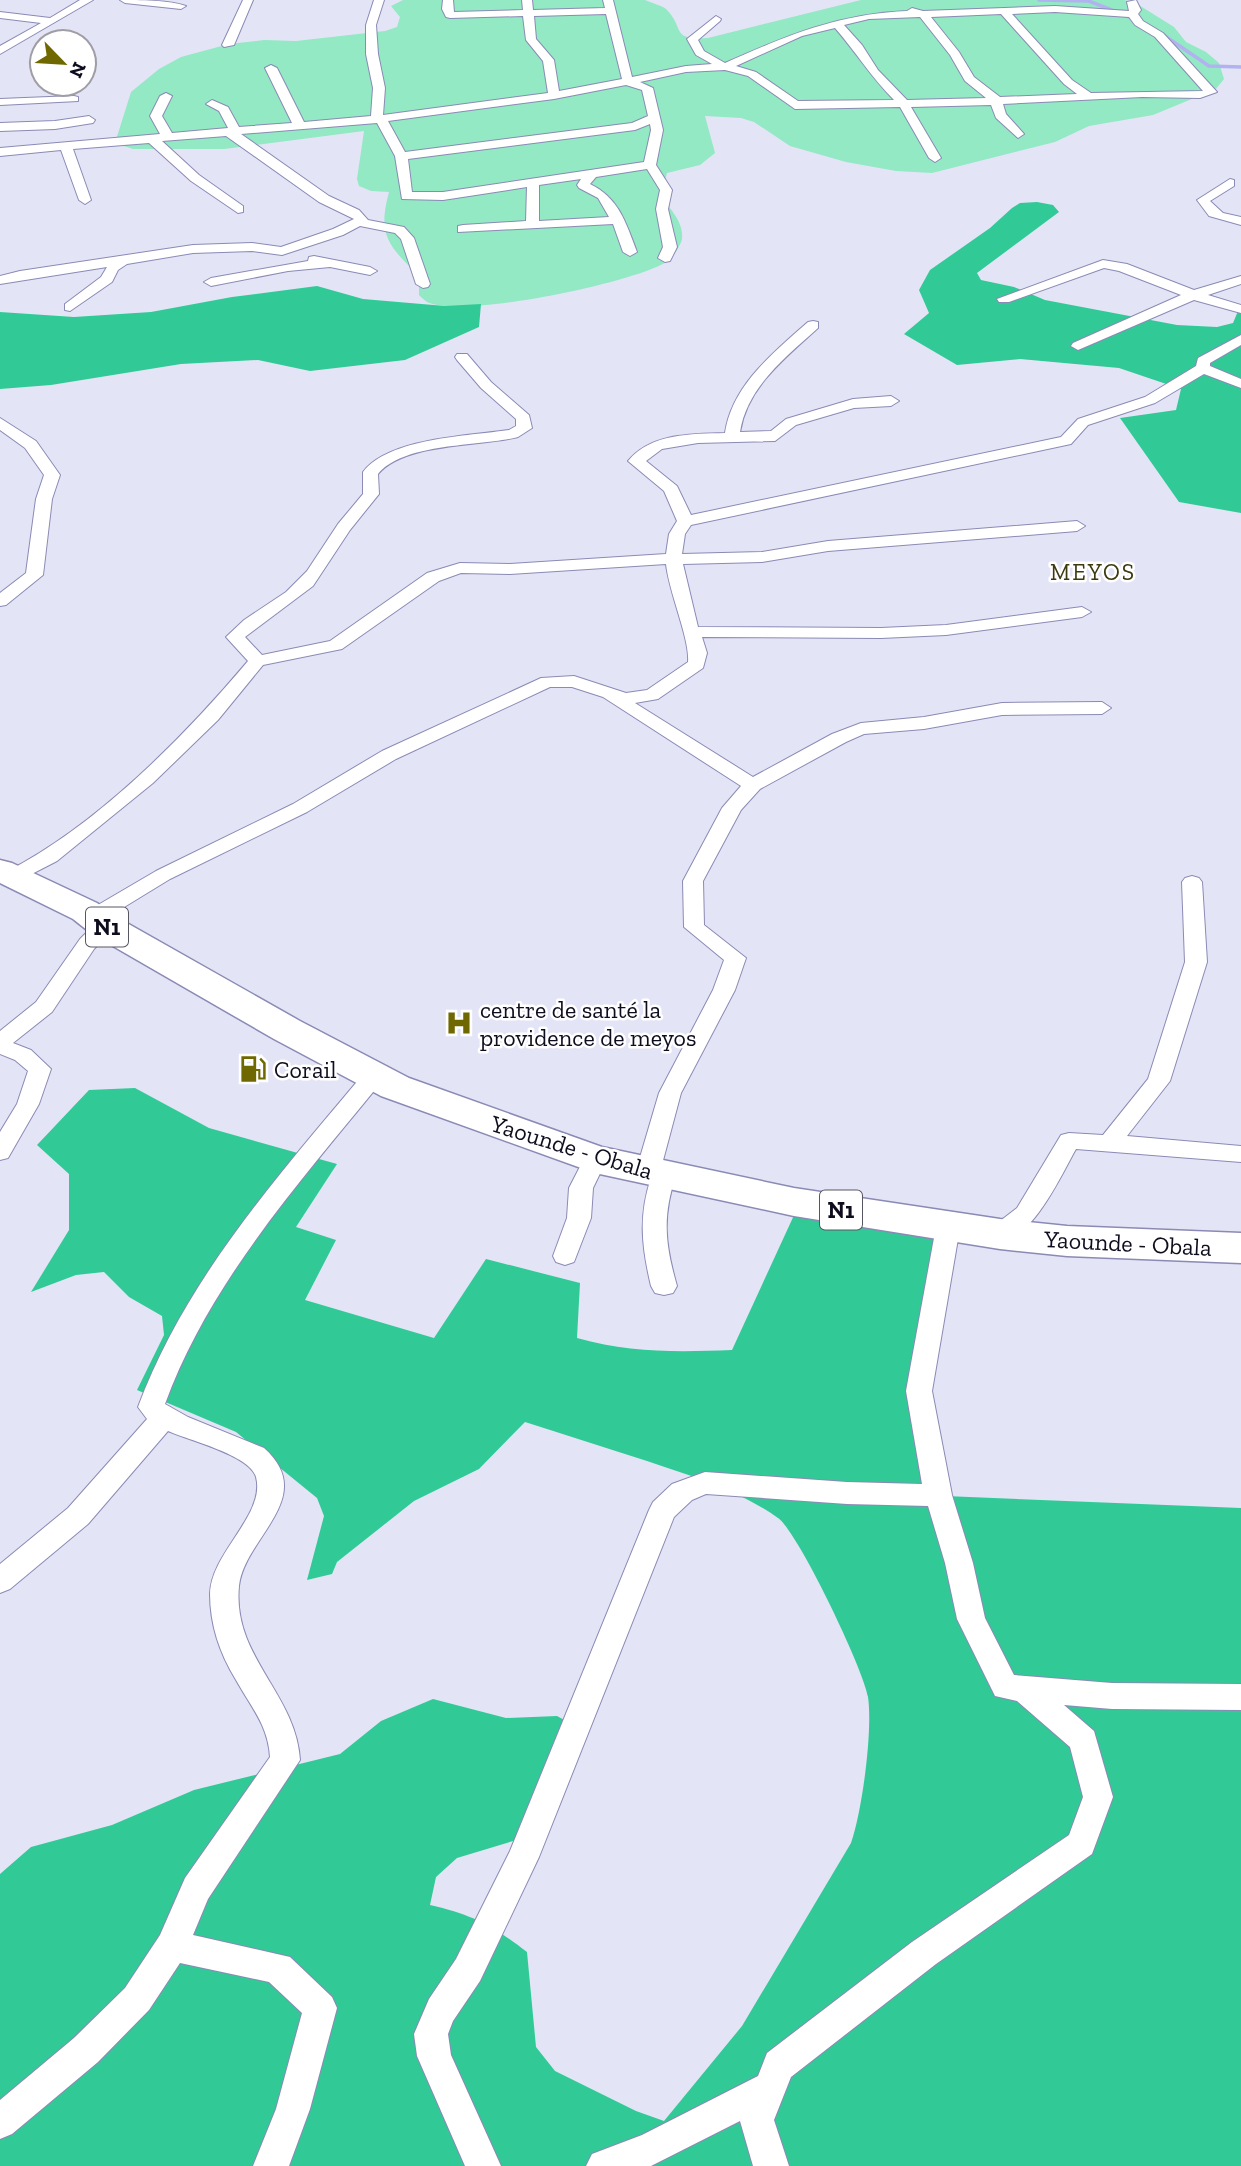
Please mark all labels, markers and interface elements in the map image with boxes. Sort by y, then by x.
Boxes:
north arrow [28,28,98,98]
text: N [64,59,91,81]
district label: MEYOS [1050,558,1136,586]
road number: N1 [86,908,128,946]
place label: centre de santé la providence de meyos [480,995,696,1052]
hospital icon: centre de santé la providence de meyos [444,1008,474,1038]
fuel station icon: Corail [238,1054,268,1084]
place label: Corail [274,1055,337,1084]
street label: Yaounde - Obala [487,1108,657,1185]
road number: N1 [820,1190,862,1230]
street label: Yaounde - Obala [1043,1224,1213,1262]

